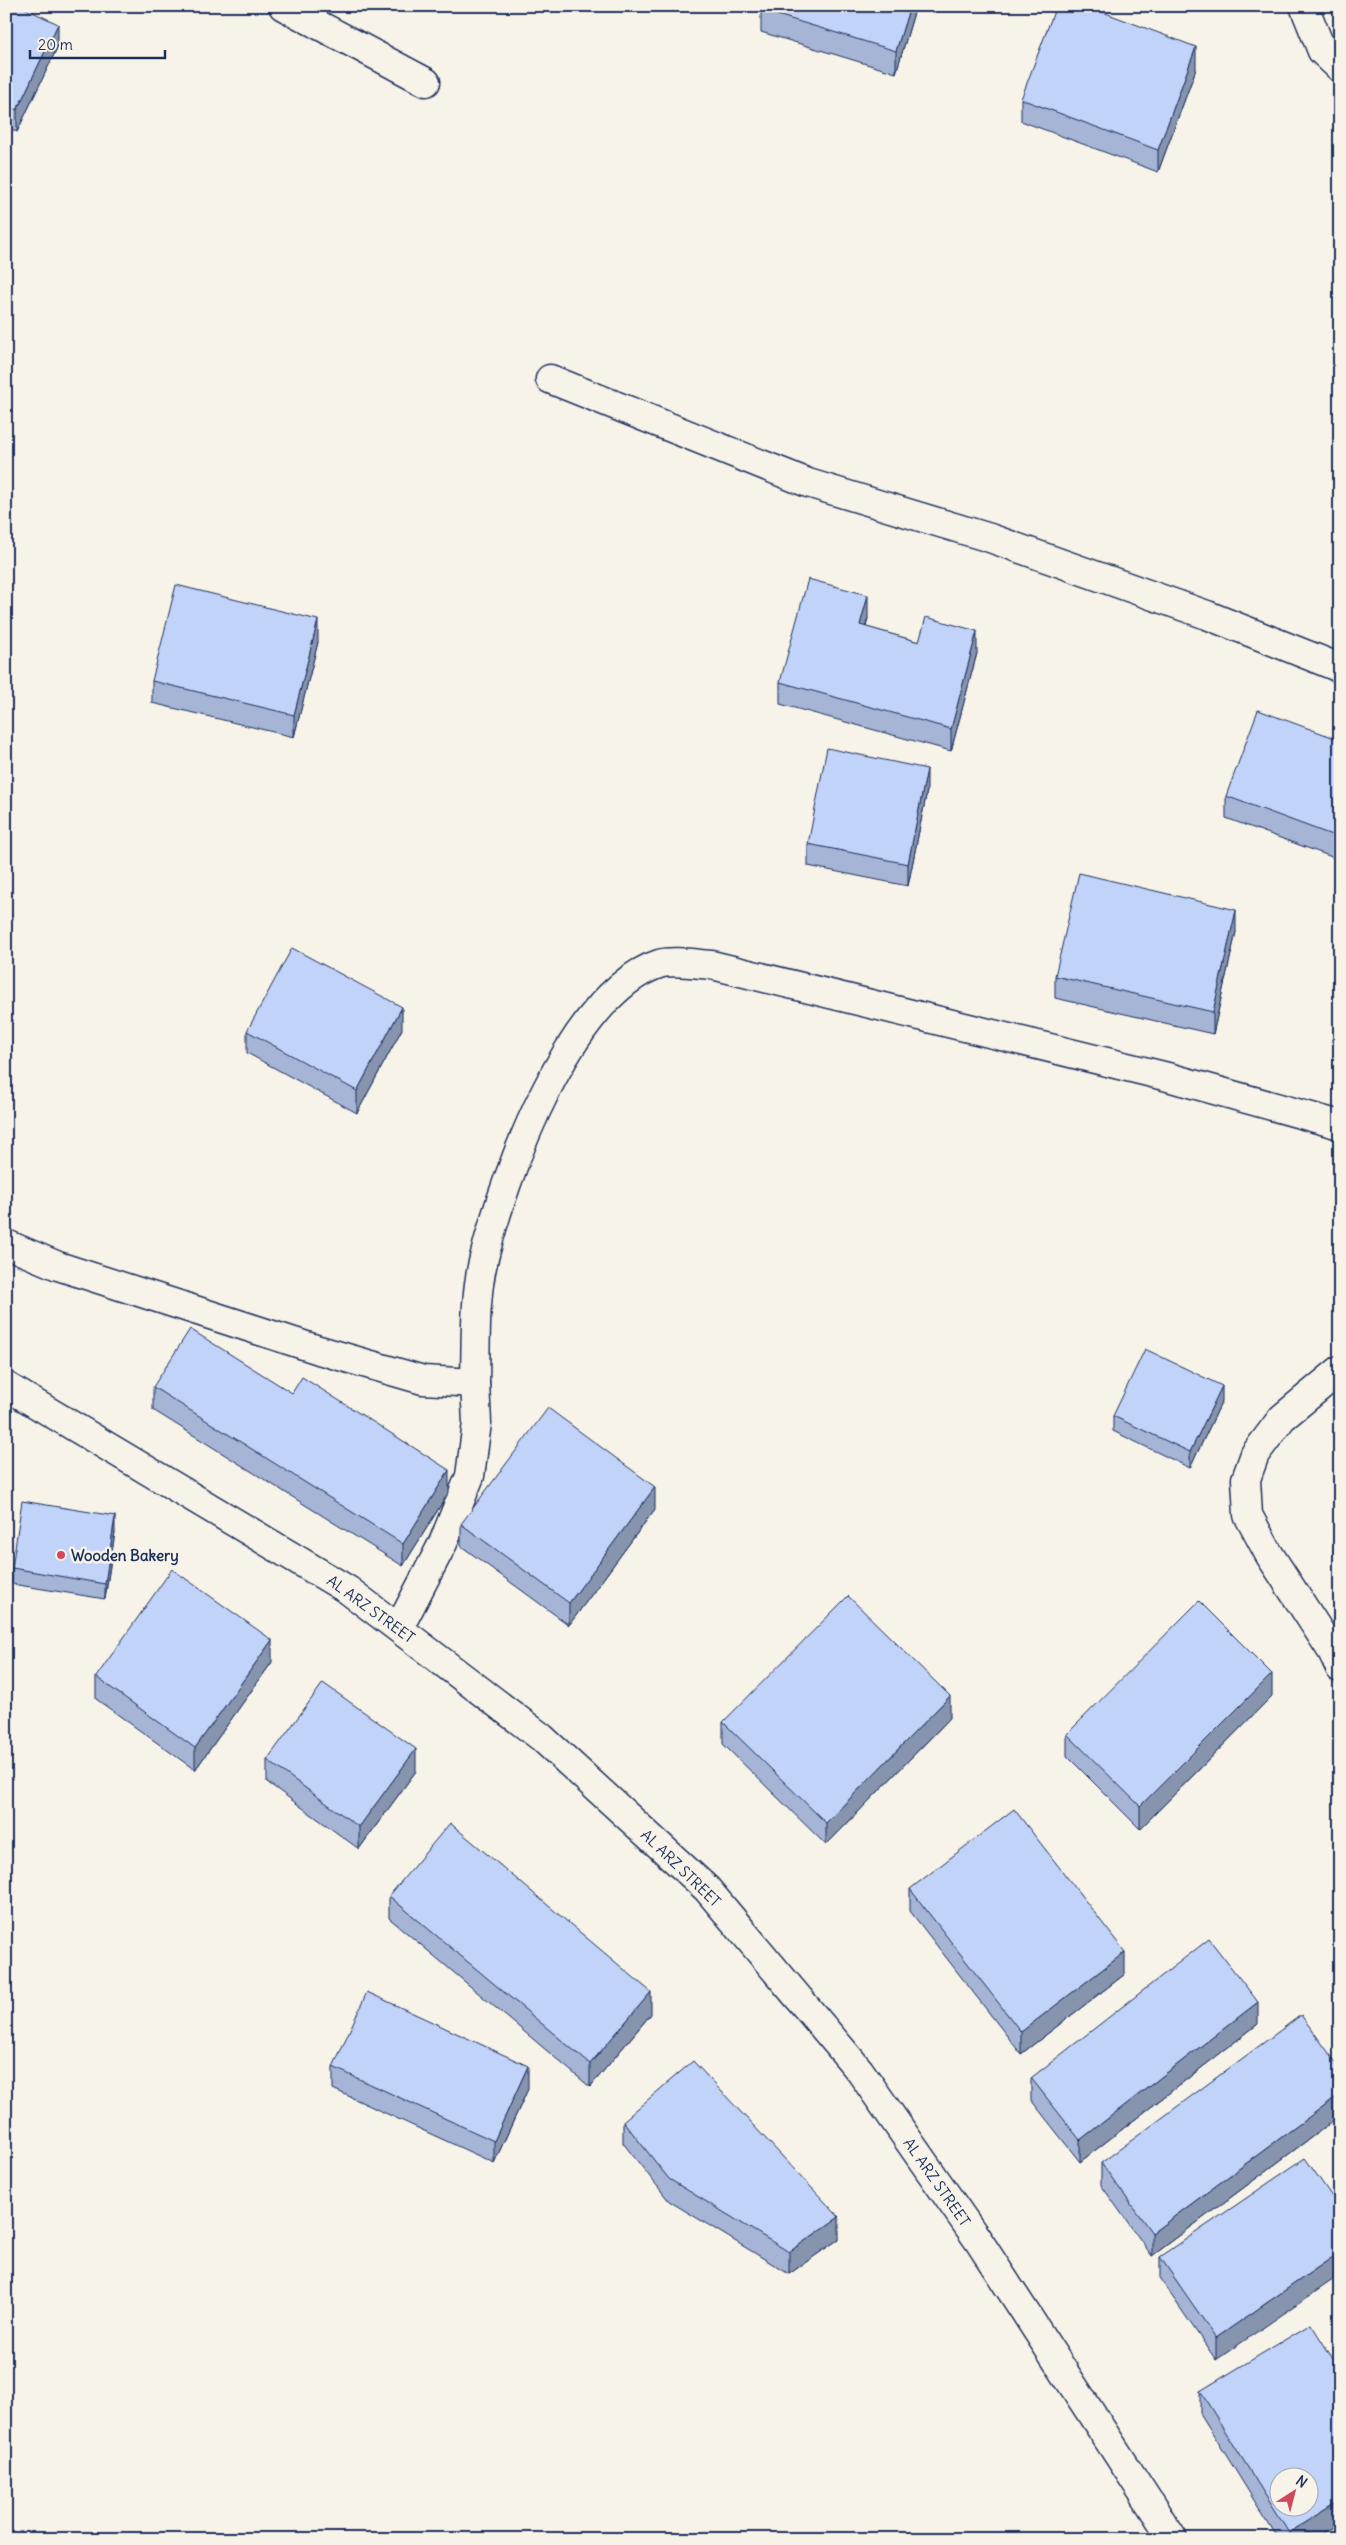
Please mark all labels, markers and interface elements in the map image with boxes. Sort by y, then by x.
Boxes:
scale bar [30,28,165,60]
text: 20 m [38,35,73,54]
place label: Wooden Bakery [71,1546,179,1566]
marker: Wooden Bakery [55,1549,67,1561]
street label: AL ARZ STREET [323,1571,419,1647]
street label: AL ARZ STREET [637,1825,725,1911]
street label: AL ARZ STREET [899,2134,975,2230]
north arrow [1268,2468,1318,2518]
text: N [1292,2471,1311,2492]

